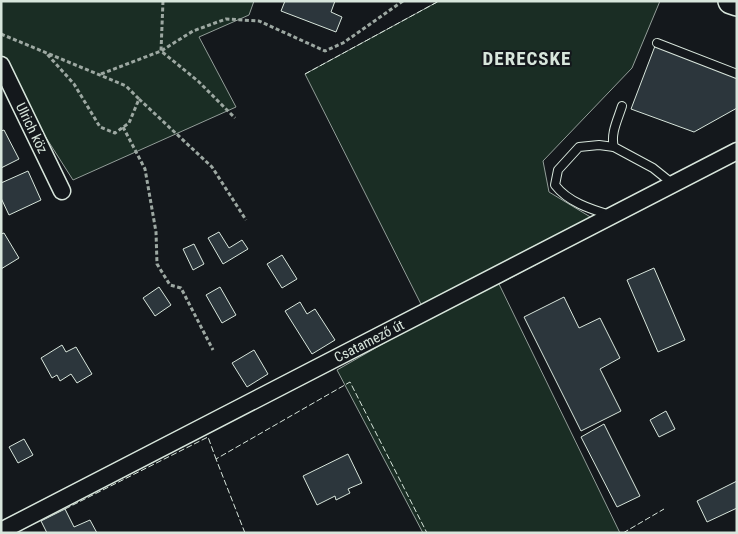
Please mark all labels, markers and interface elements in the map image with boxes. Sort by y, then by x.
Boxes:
district label: DERECSKE [483,47,571,70]
street label: Ulrich köz [13,100,51,156]
street label: Csatamező út [331,317,407,365]

